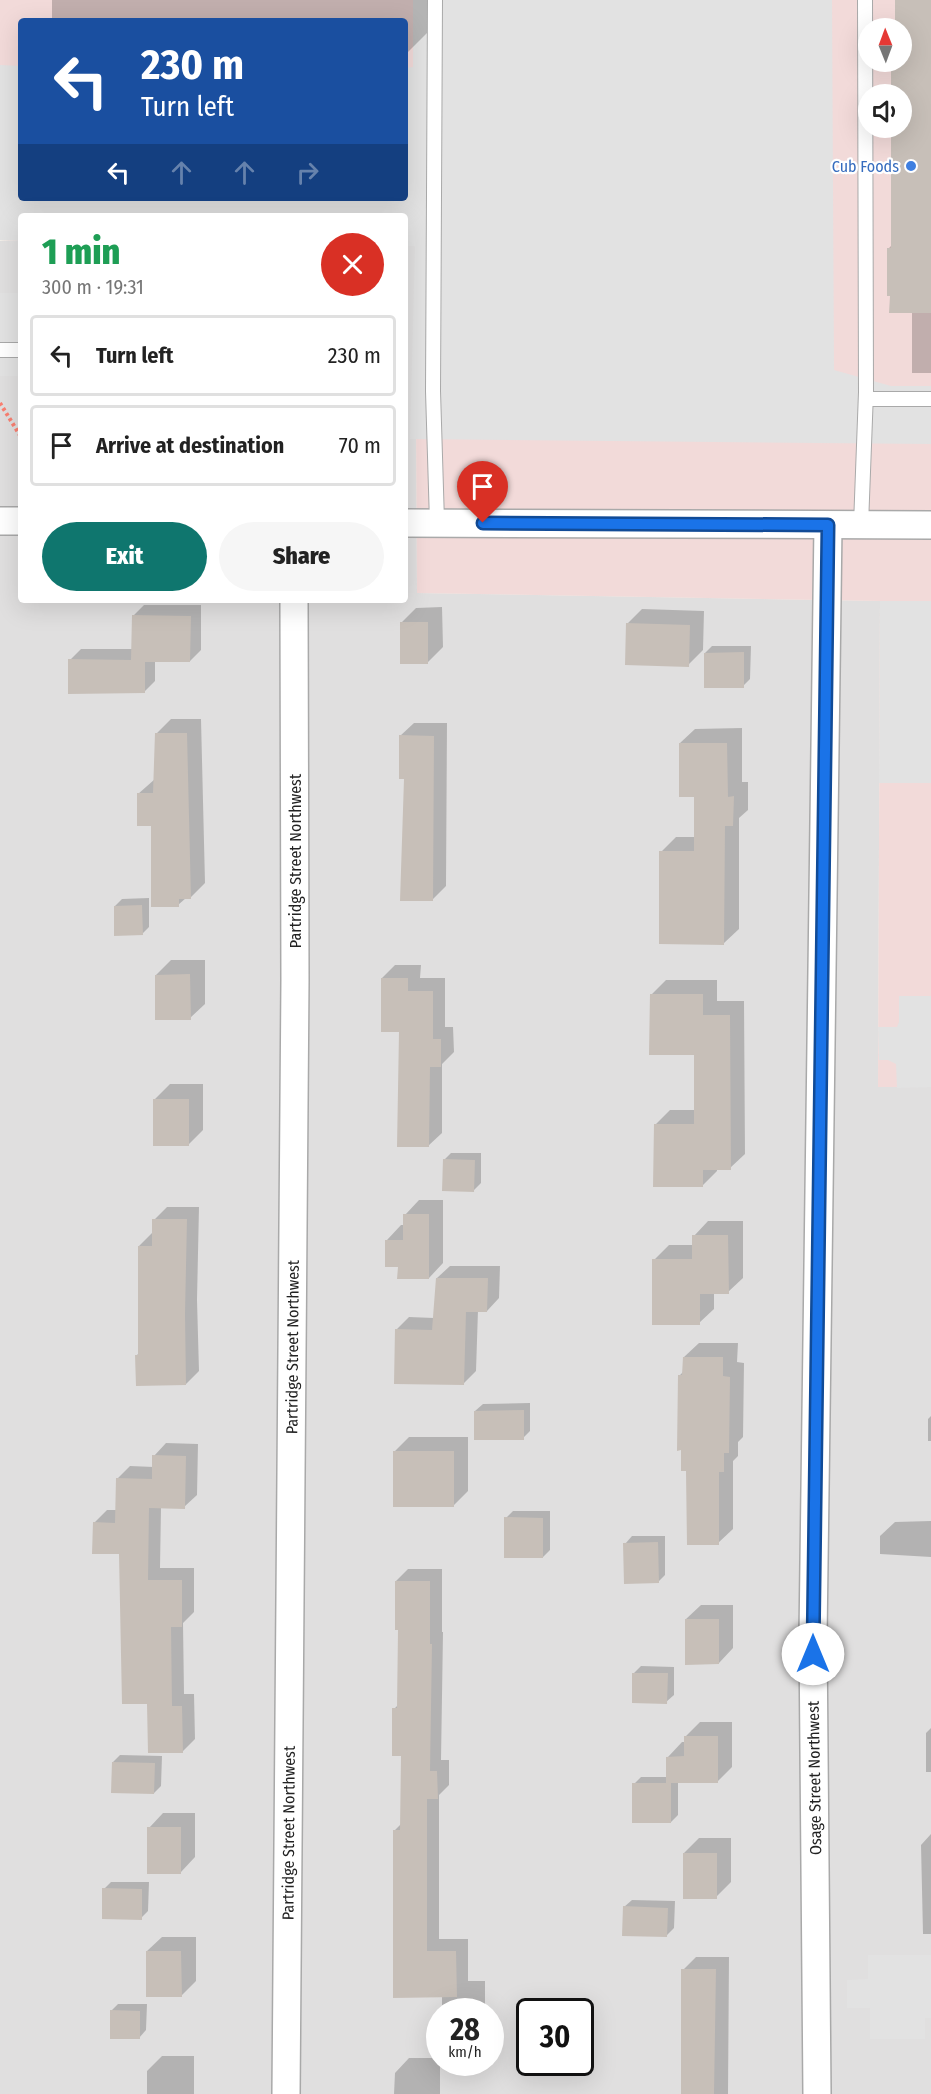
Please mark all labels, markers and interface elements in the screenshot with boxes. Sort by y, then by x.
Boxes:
north arrow [858,18,912,72]
map controls [858,18,912,138]
text: 230 m [141,40,244,90]
icon: left [42,42,120,120]
button: sound [858,84,912,138]
text: Turn left [141,91,234,123]
icon: left [102,156,135,189]
icon: ahead [165,156,198,189]
icon: ahead [228,156,261,189]
icon: right [291,156,324,189]
place label: Cub Foods [832,157,899,176]
marker: Cub Foods [904,159,918,173]
text: 1 min [42,230,120,274]
button: close [321,233,384,296]
text: 300 m · 19:31 [42,275,144,299]
icon: left [45,339,78,372]
text: Turn left [96,342,174,369]
text: 230 m [328,342,381,369]
icon: arrive [45,429,78,462]
text: Arrive at destination [96,432,284,459]
text: 70 m [339,432,381,459]
pin [457,461,508,523]
icon: arrive [466,470,499,503]
button: Exit [42,522,207,591]
button: Share [219,522,384,591]
street label: Partridge Street Northwest [286,773,305,948]
street label: Partridge Street Northwest [282,1259,303,1434]
position arrow [781,1622,845,1686]
street label: Osage Street Northwest [804,1700,825,1855]
street label: Partridge Street Northwest [278,1745,299,1920]
speed limit sign: 30 [516,1998,594,2076]
text: 28 [450,2012,480,2048]
text: km/h [448,2043,482,2061]

